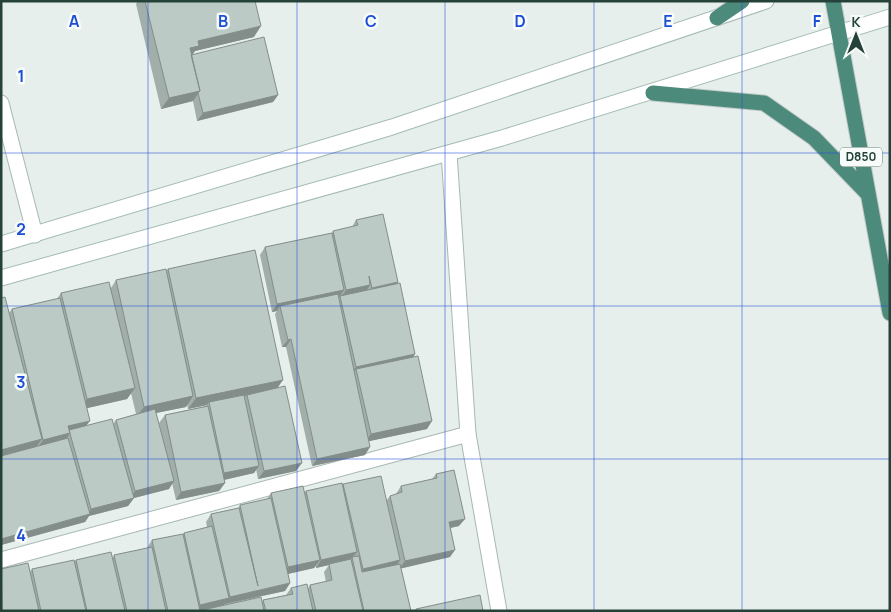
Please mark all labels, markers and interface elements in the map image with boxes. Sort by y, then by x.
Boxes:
text: A [69,10,80,32]
text: B [218,10,228,32]
text: C [365,10,377,32]
text: D [514,10,526,32]
text: E [663,10,673,32]
text: F [813,10,822,32]
north arrow [831,10,881,60]
text: K [851,12,861,31]
text: 1 [17,65,25,87]
road number: D850 [840,148,882,166]
text: 2 [16,218,26,240]
text: 3 [16,371,26,393]
text: 4 [16,524,26,546]

